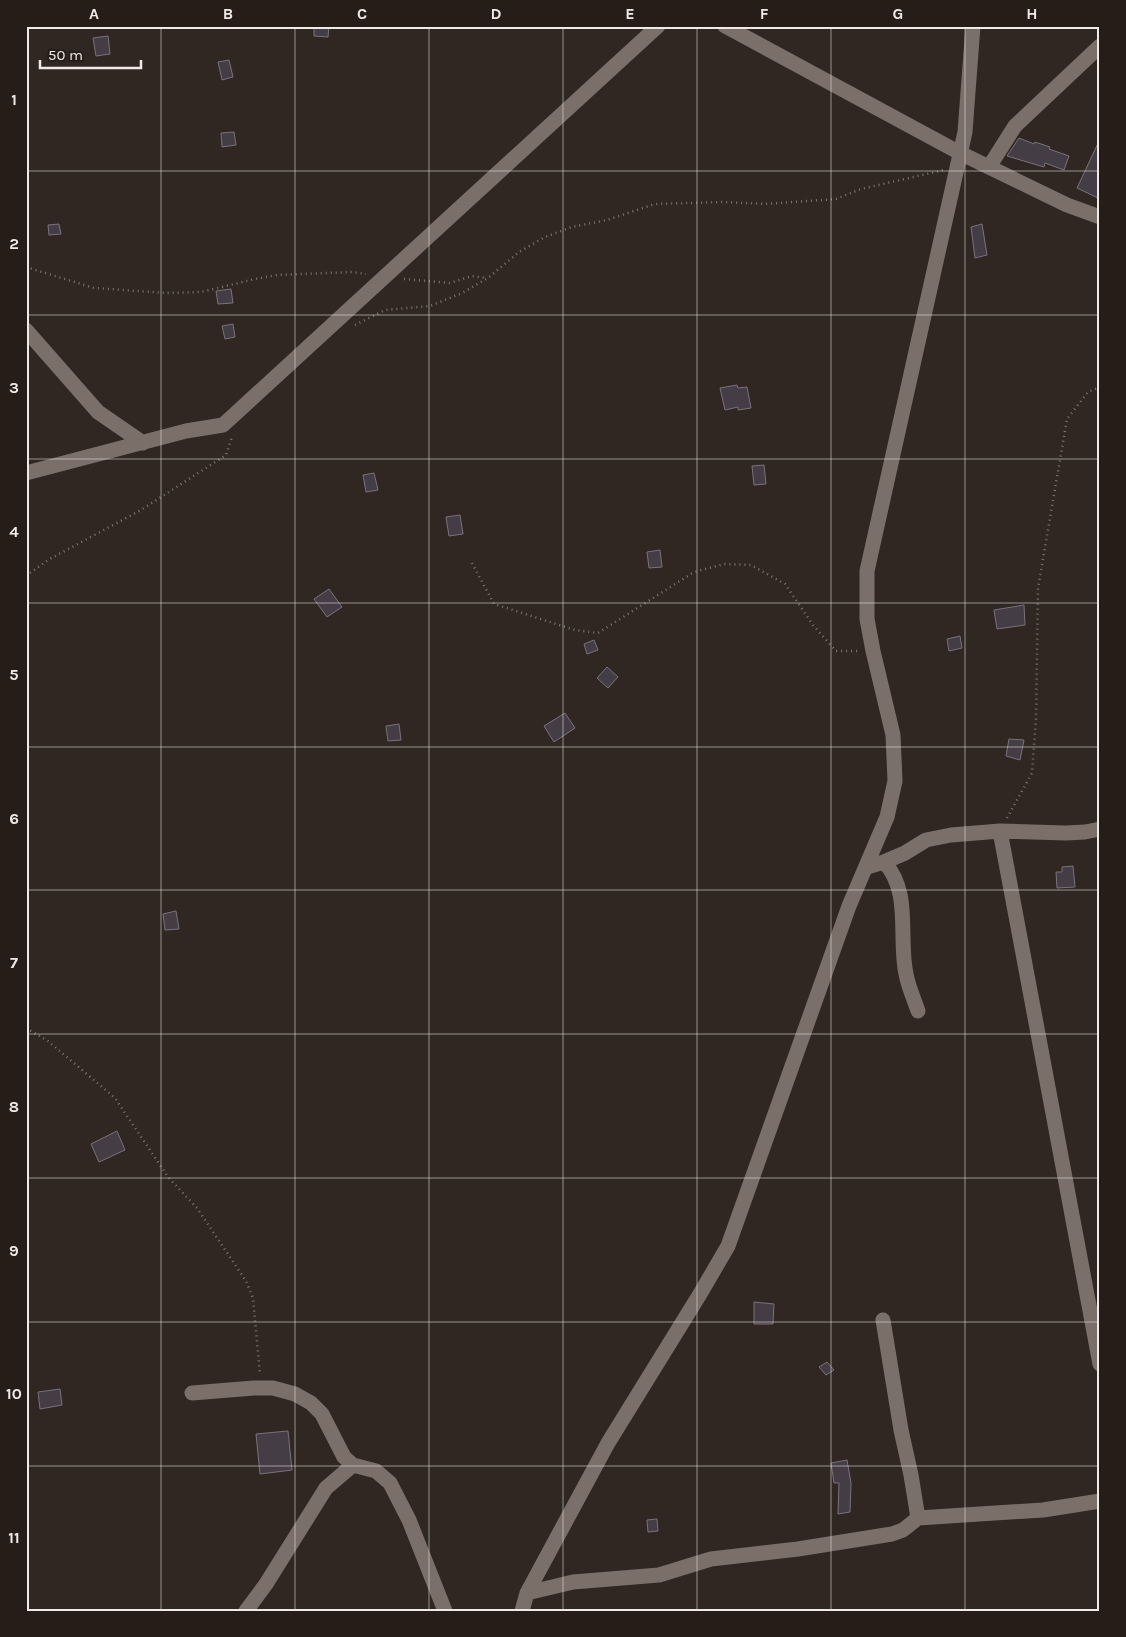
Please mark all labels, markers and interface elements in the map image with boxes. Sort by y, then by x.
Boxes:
text: A [89,4,99,23]
text: B [223,4,233,23]
text: C [357,4,367,23]
text: D [491,4,502,23]
text: E [625,4,635,23]
text: F [760,4,769,23]
text: G [893,4,903,23]
text: H [1026,4,1038,23]
scale bar [40,38,141,70]
text: 50 m [48,46,83,64]
text: 1 [11,90,17,109]
text: 2 [9,234,19,253]
text: 3 [9,378,19,397]
text: 4 [9,522,19,541]
text: 5 [9,665,19,684]
text: 6 [9,809,19,828]
text: 7 [10,953,18,972]
text: 8 [9,1097,19,1116]
text: 9 [9,1241,19,1260]
text: 10 [6,1384,22,1403]
text: 11 [8,1528,20,1547]

